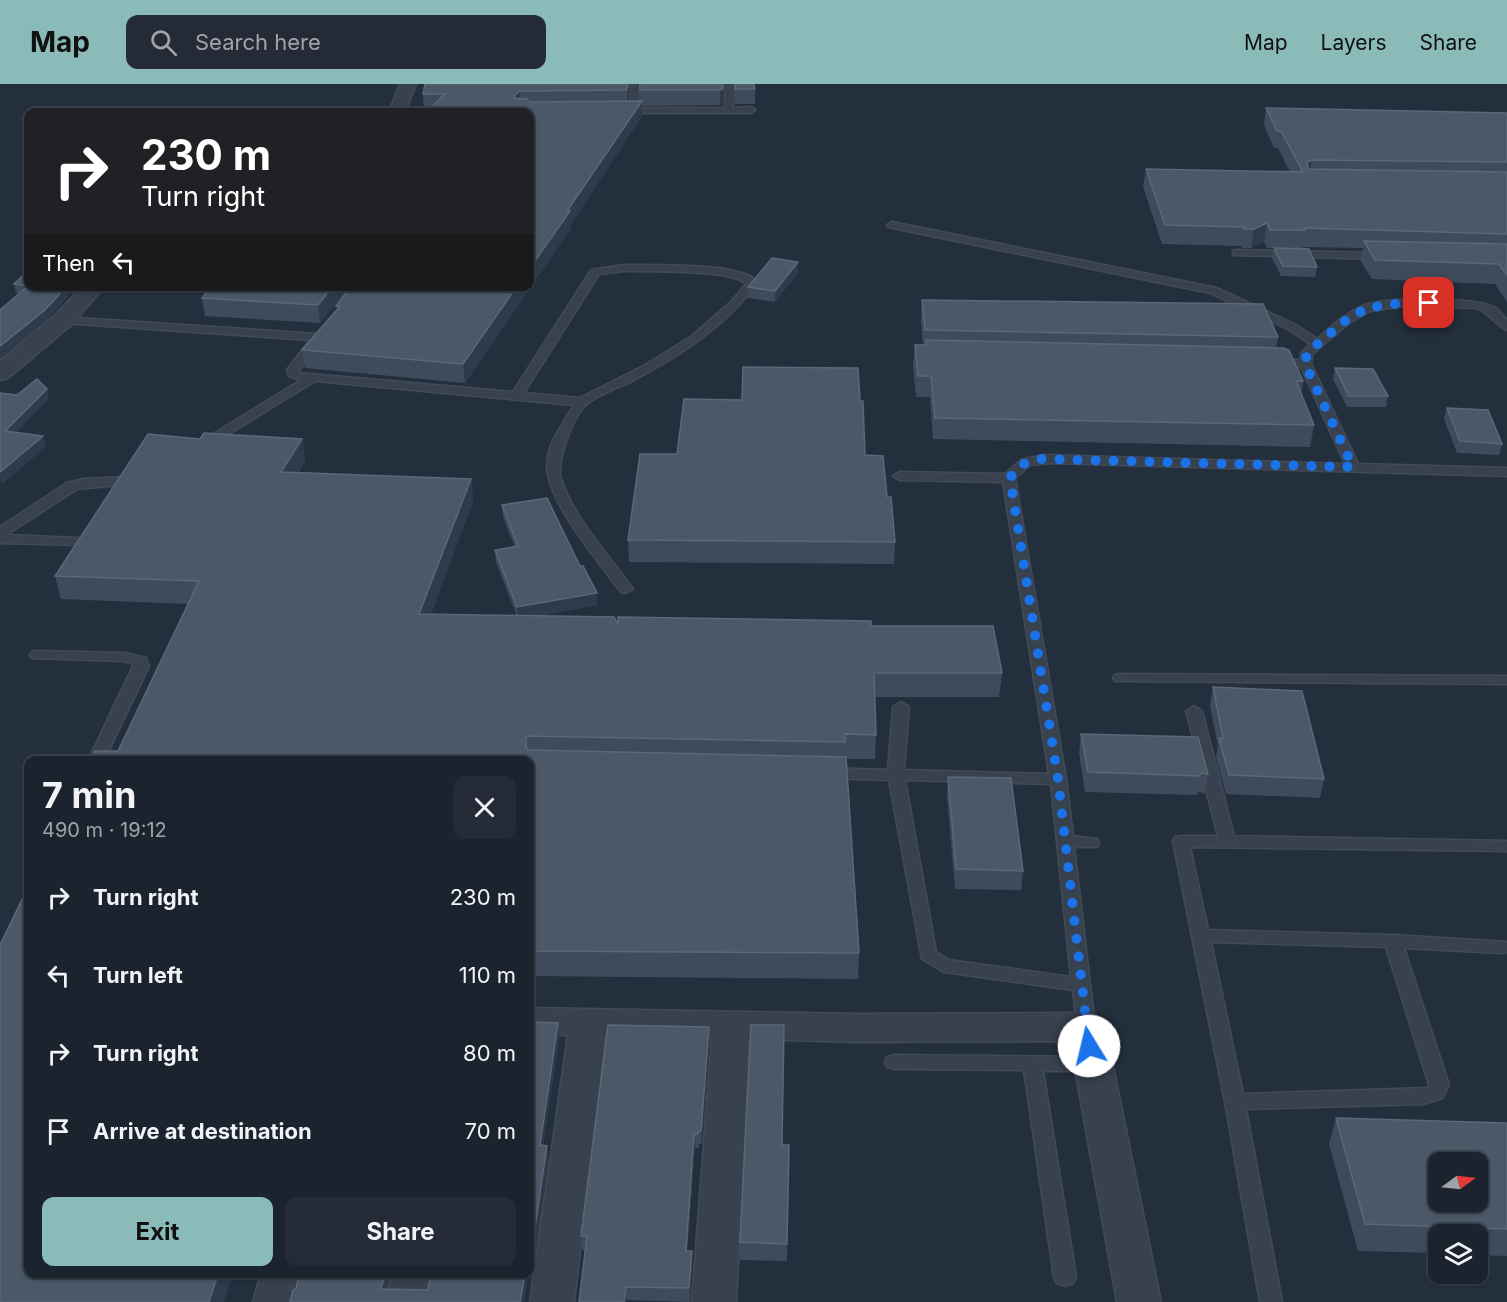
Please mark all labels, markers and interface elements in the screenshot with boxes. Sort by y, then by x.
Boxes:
search box [126,15,546,69]
text: Map [30,25,90,59]
icon: search [147,26,180,59]
text: Search here [195,29,321,55]
text: Map [1244,30,1288,55]
text: Layers [1321,30,1387,55]
text: Share [1420,30,1477,55]
text: 230 m [141,129,271,180]
icon: right [42,132,120,210]
text: Turn right [141,180,265,213]
icon: left [107,246,140,279]
text: Then [42,250,95,276]
pin [1403,277,1454,328]
icon: arrive [1412,286,1445,319]
text: 7 min [42,773,136,817]
button: close [453,776,516,839]
text: 490 m · 19:12 [42,818,167,842]
icon: right [42,881,75,914]
text: Turn right [93,884,199,910]
text: 230 m [450,884,516,910]
icon: left [42,959,75,992]
text: Turn left [93,962,183,988]
text: 110 m [459,962,516,988]
position arrow [1057,1014,1121,1078]
icon: right [42,1037,75,1070]
text: Turn right [93,1040,199,1066]
text: 80 m [463,1040,516,1066]
icon: arrive [42,1115,75,1148]
text: Arrive at destination [93,1118,312,1144]
text: 70 m [465,1118,516,1144]
north arrow [1428,1152,1488,1212]
map controls [1428,1152,1488,1284]
button: Exit [42,1197,273,1266]
button: Share [285,1197,516,1266]
button: layers [1428,1224,1488,1284]

